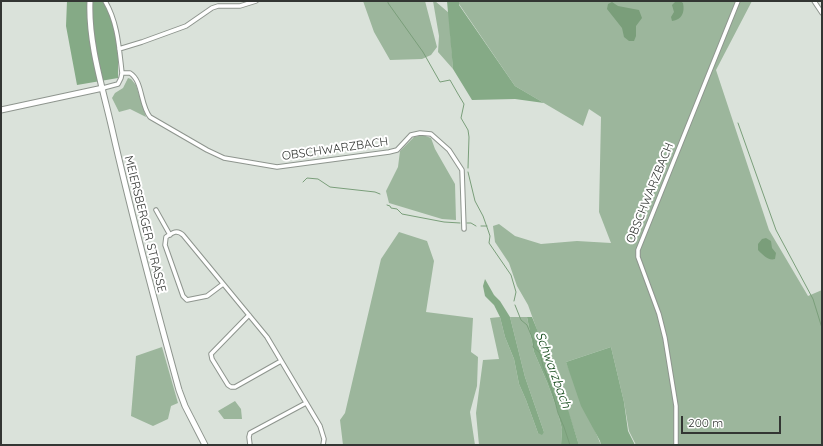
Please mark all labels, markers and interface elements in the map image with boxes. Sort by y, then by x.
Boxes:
street label: OBSCHWARZBACH [281,134,389,164]
street label: OBSCHWARZBACH [623,141,677,245]
street label: MEIERSBERGER STRASSE [121,154,169,294]
water label: Schwarzbach [532,330,574,410]
scale bar [683,408,783,434]
text: 200 m [688,415,723,430]

